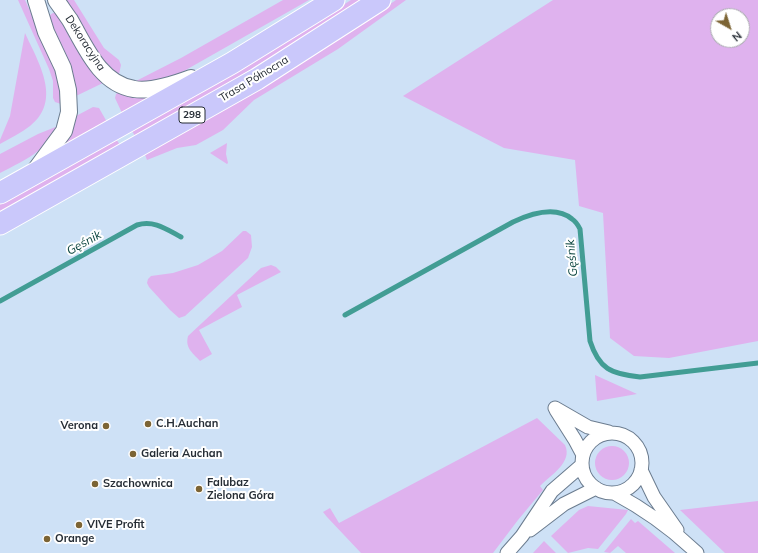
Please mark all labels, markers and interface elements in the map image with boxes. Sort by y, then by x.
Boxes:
north arrow [710,8,750,48]
street label: Dekoracyjna [62,13,108,73]
text: N [729,28,745,45]
street label: Trasa Północna [217,53,291,105]
road number: 298 [179,107,205,123]
water label: Gęśnik [64,228,104,258]
water label: Gęśnik [563,239,581,277]
place label: C.H.Auchan [156,417,218,431]
place label: Verona [61,419,98,433]
marker: C.H.Auchan [143,419,153,429]
marker: Verona [101,421,111,431]
place label: Galeria Auchan [141,447,222,461]
marker: Galeria Auchan [128,449,138,459]
place label: Falubaz Zielona Góra [207,476,274,502]
place label: Szachownica [103,477,173,491]
marker: Szachownica [90,479,100,489]
marker: Falubaz Zielona Góra [194,484,204,494]
place label: VIVE Profit [87,518,145,532]
marker: VIVE Profit [74,520,84,530]
place label: Orange [55,532,94,546]
marker: Orange [42,534,52,544]

